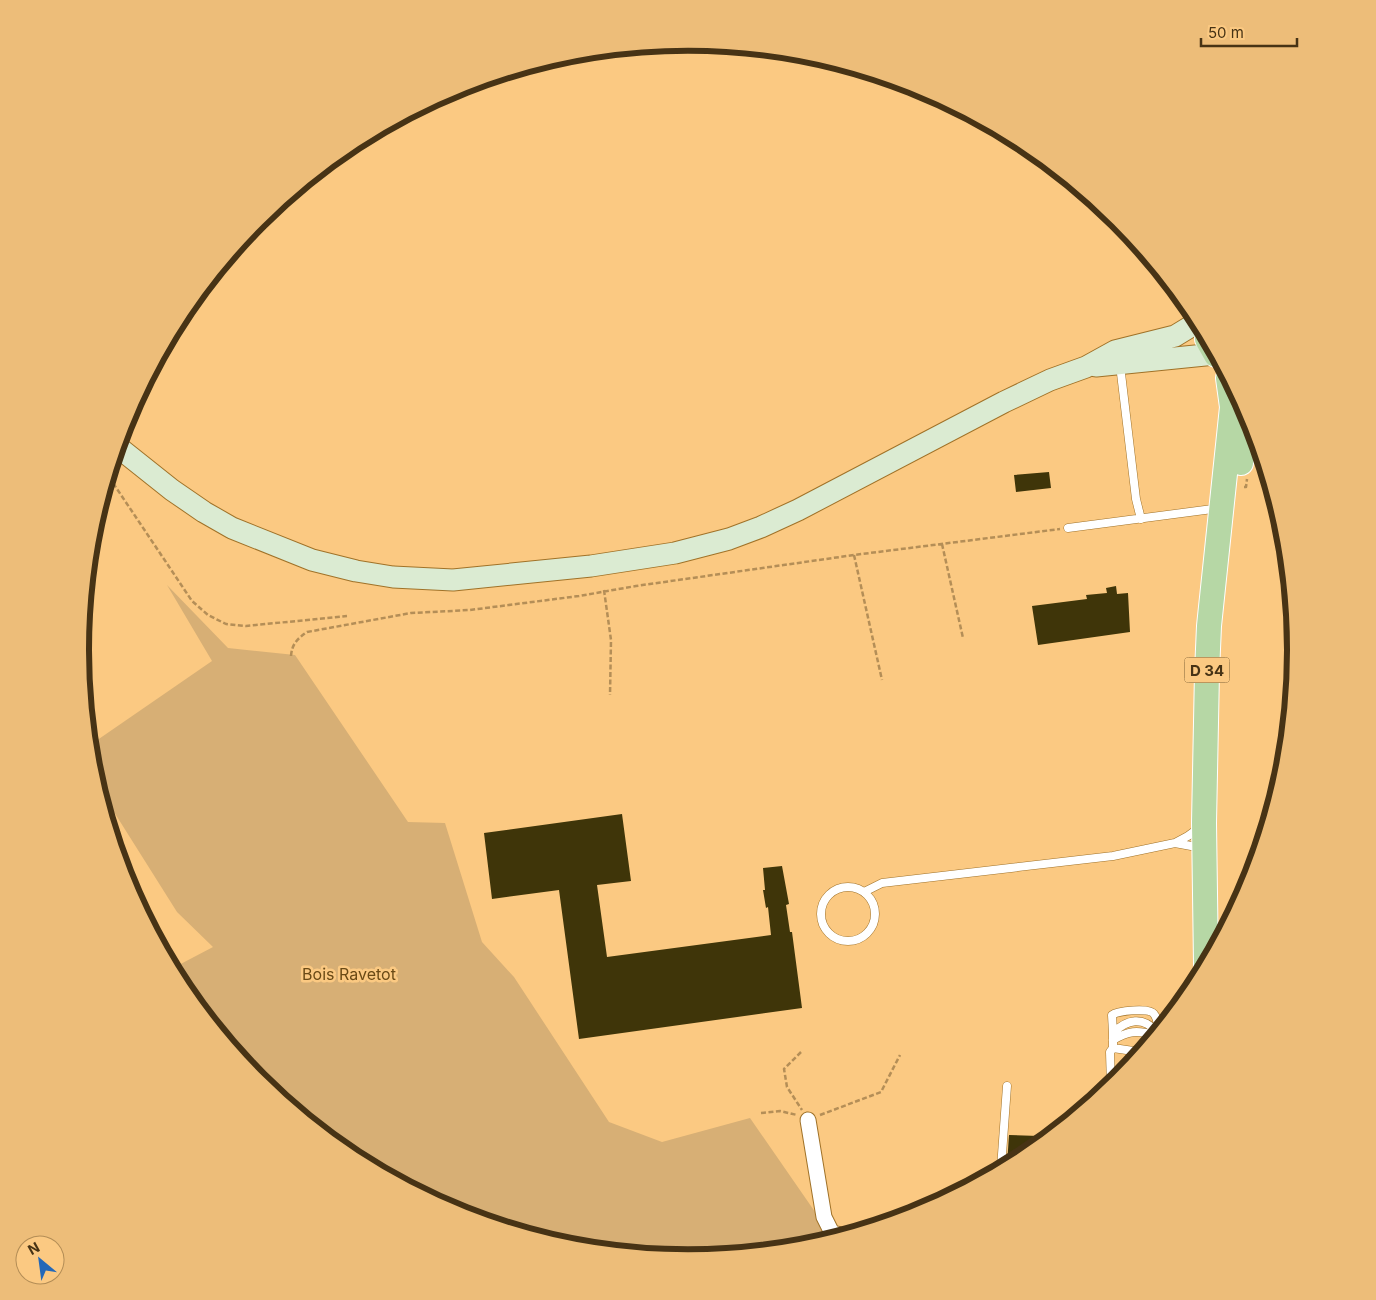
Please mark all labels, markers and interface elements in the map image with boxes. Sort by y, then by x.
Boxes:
scale bar [1201,15,1297,47]
text: 50 m [1208,23,1244,42]
road number: D 34 [1184,658,1230,682]
park label: Bois Ravetot [302,964,396,984]
north arrow [15,1235,65,1285]
text: N [25,1238,42,1258]

